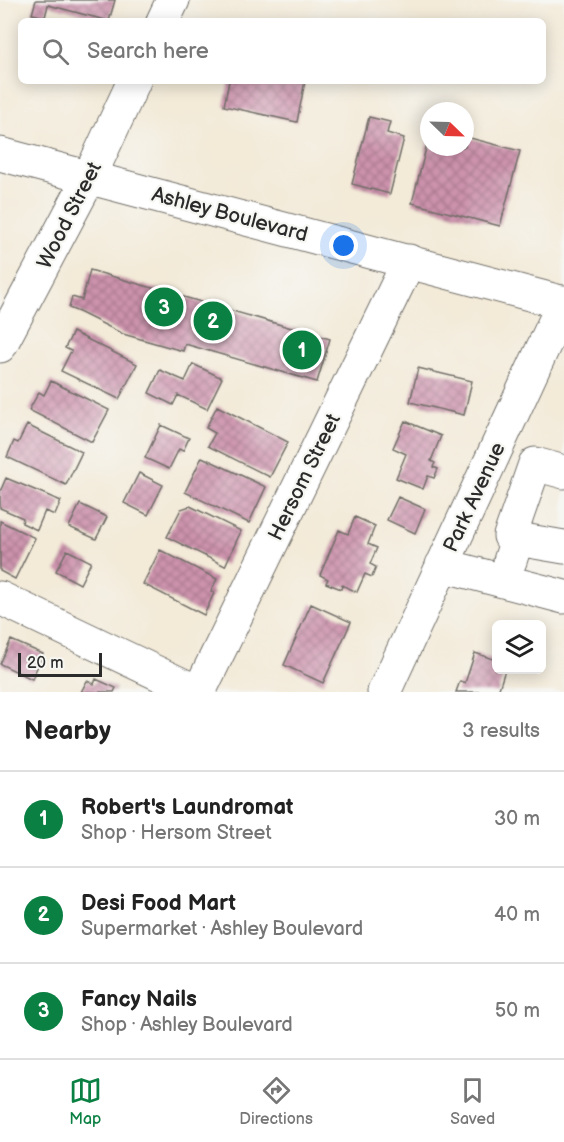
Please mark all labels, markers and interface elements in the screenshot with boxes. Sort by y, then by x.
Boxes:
search box [18,18,546,84]
icon: search [39,35,72,68]
text: Search here [87,38,209,65]
north arrow [420,102,474,156]
street label: Wood Street [32,157,107,273]
street label: Ashley Boulevard [149,182,311,247]
your location [329,231,358,260]
pin: 3 [144,284,184,330]
pin: 2 [194,298,232,344]
pin: 1 [282,328,322,372]
street label: Hersom Street [263,409,346,545]
street label: Park Avenue [438,438,511,556]
map controls [492,620,546,674]
button: layers [492,620,546,674]
scale bar [18,650,102,678]
text: 20 m [27,654,63,673]
text: Nearby [24,716,111,747]
text: 3 results [462,719,540,743]
text: Robert's Laundromat [81,794,293,821]
text: 1 [39,807,48,831]
text: 30 m [494,807,540,831]
text: Shop · Hersom Street [81,821,272,845]
text: Desi Food Mart [81,890,236,917]
text: 2 [38,903,49,927]
text: 40 m [494,903,540,927]
text: Supermarket · Ashley Boulevard [81,917,363,941]
text: Fancy Nails [81,986,197,1013]
text: 3 [38,999,49,1023]
text: 50 m [495,999,540,1023]
text: Shop · Ashley Boulevard [81,1013,293,1037]
tab: Map [69,1074,102,1129]
tab: Directions [239,1074,313,1129]
tab: Saved [450,1074,495,1129]

